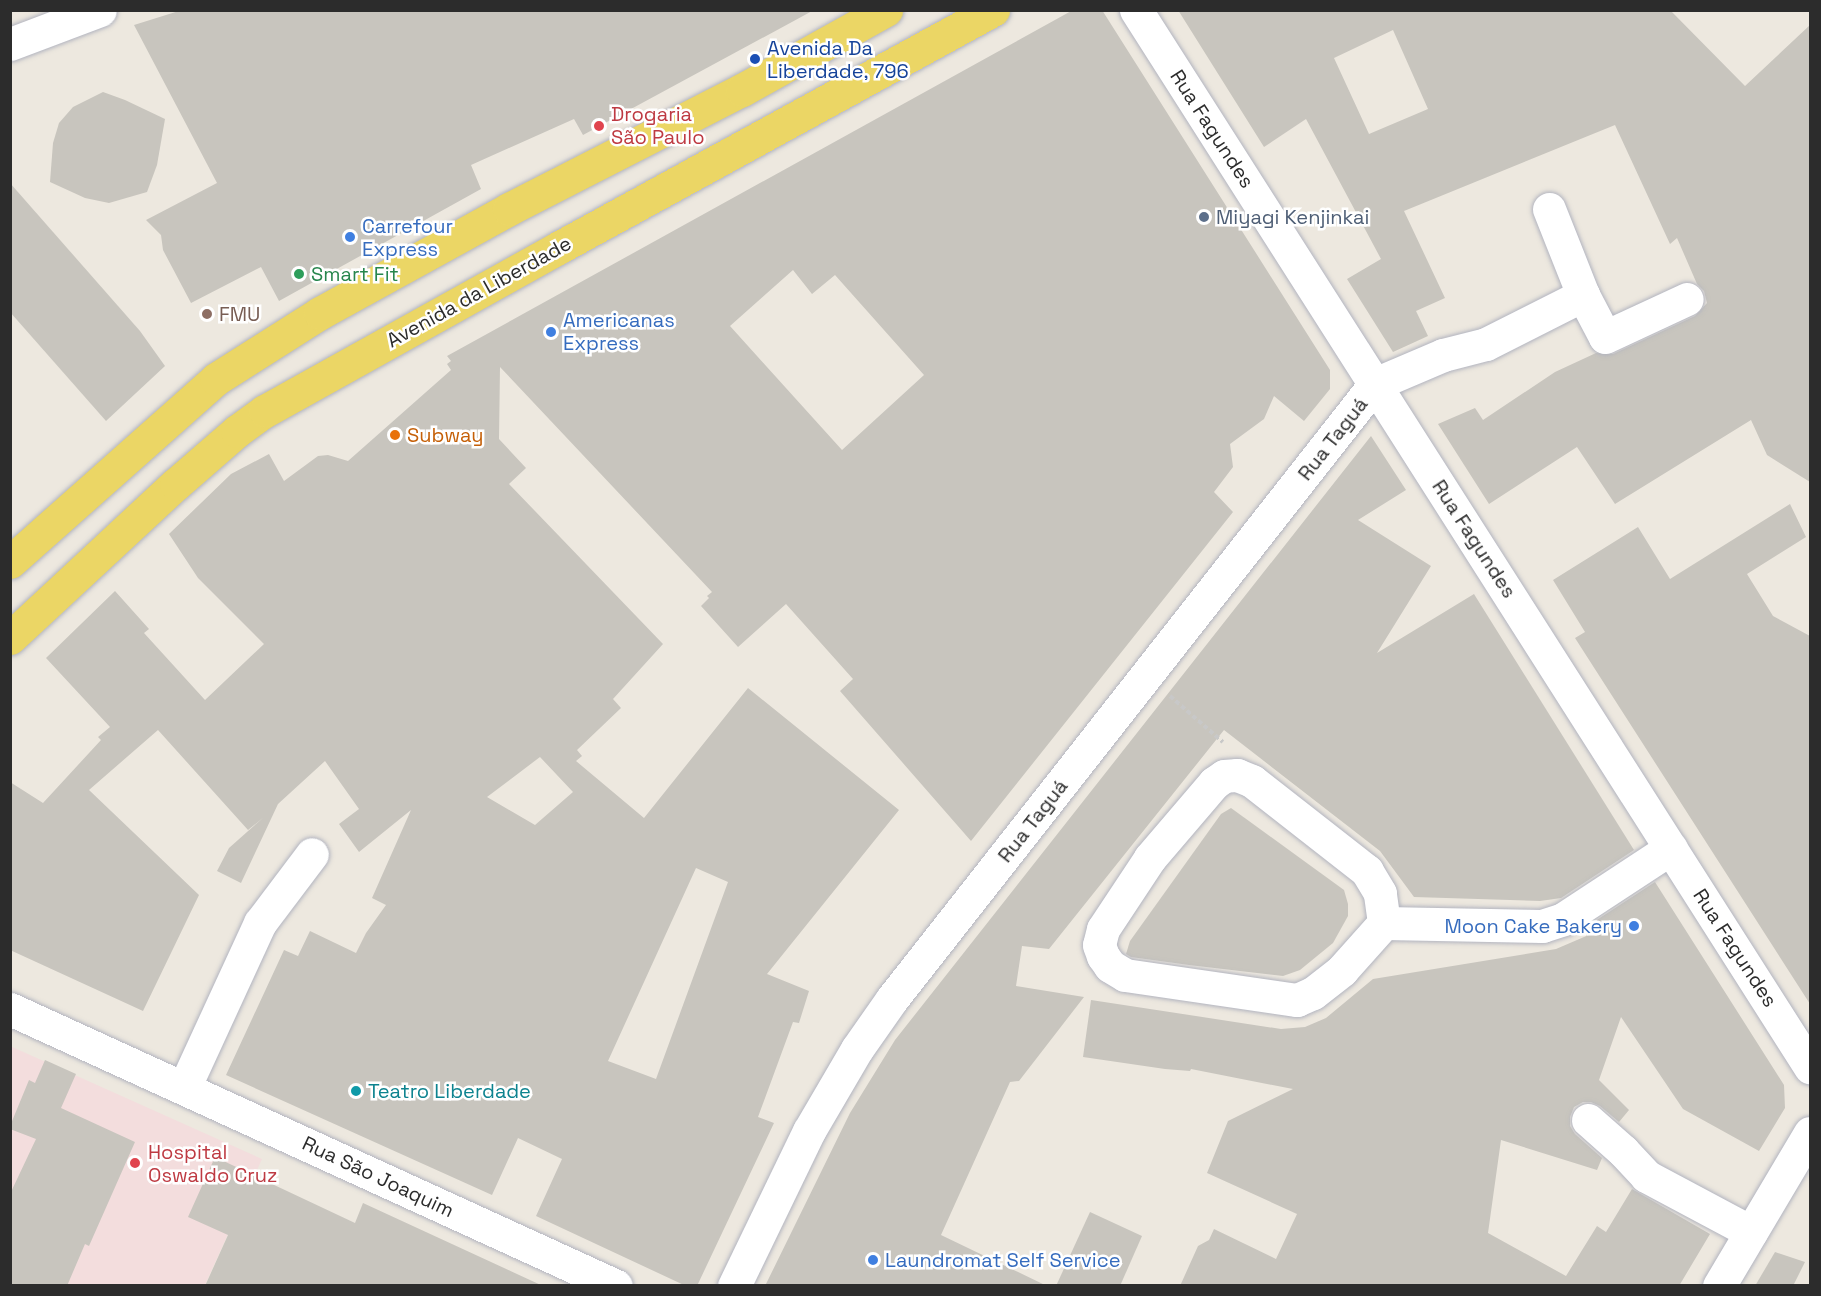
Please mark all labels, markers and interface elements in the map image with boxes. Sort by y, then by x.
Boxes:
place label: Avenida Da Liberdade, 796 [767,36,909,83]
marker: Avenida Da Liberdade, 796 [748,52,762,66]
street label: Rua Fagundes [1165,65,1259,193]
place label: Drogaria São Paulo [611,102,705,149]
marker: Drogaria São Paulo [592,119,606,133]
place label: Miyagi Kenjinkai [1216,205,1369,229]
marker: Miyagi Kenjinkai [1197,210,1211,224]
place label: Carrefour Express [362,214,453,261]
marker: Carrefour Express [343,230,357,244]
street label: Avenida da Liberdade [383,231,575,353]
place label: Smart Fit [311,262,399,286]
marker: Smart Fit [292,267,306,281]
place label: FMU [219,302,260,326]
marker: FMU [200,307,214,321]
place label: Americanas Express [563,308,675,355]
marker: Americanas Express [544,325,558,339]
street label: Rua Taguá [1293,392,1373,486]
place label: Subway [407,423,484,447]
marker: Subway [388,428,402,442]
street label: Rua Fagundes [1427,475,1521,603]
street label: Rua Taguá [993,774,1073,868]
street label: Rua Fagundes [1688,884,1782,1012]
place label: Moon Cake Bakery [1444,914,1622,938]
marker: Moon Cake Bakery [1627,919,1641,933]
place label: Teatro Liberdade [368,1079,531,1103]
marker: Teatro Liberdade [349,1084,363,1098]
street label: Rua São Joaquim [298,1131,458,1223]
place label: Hospital Oswaldo Cruz [148,1140,277,1187]
marker: Hospital Oswaldo Cruz [126,1154,144,1172]
place label: Laundromat Self Service [885,1248,1121,1272]
marker: Laundromat Self Service [866,1253,880,1267]

